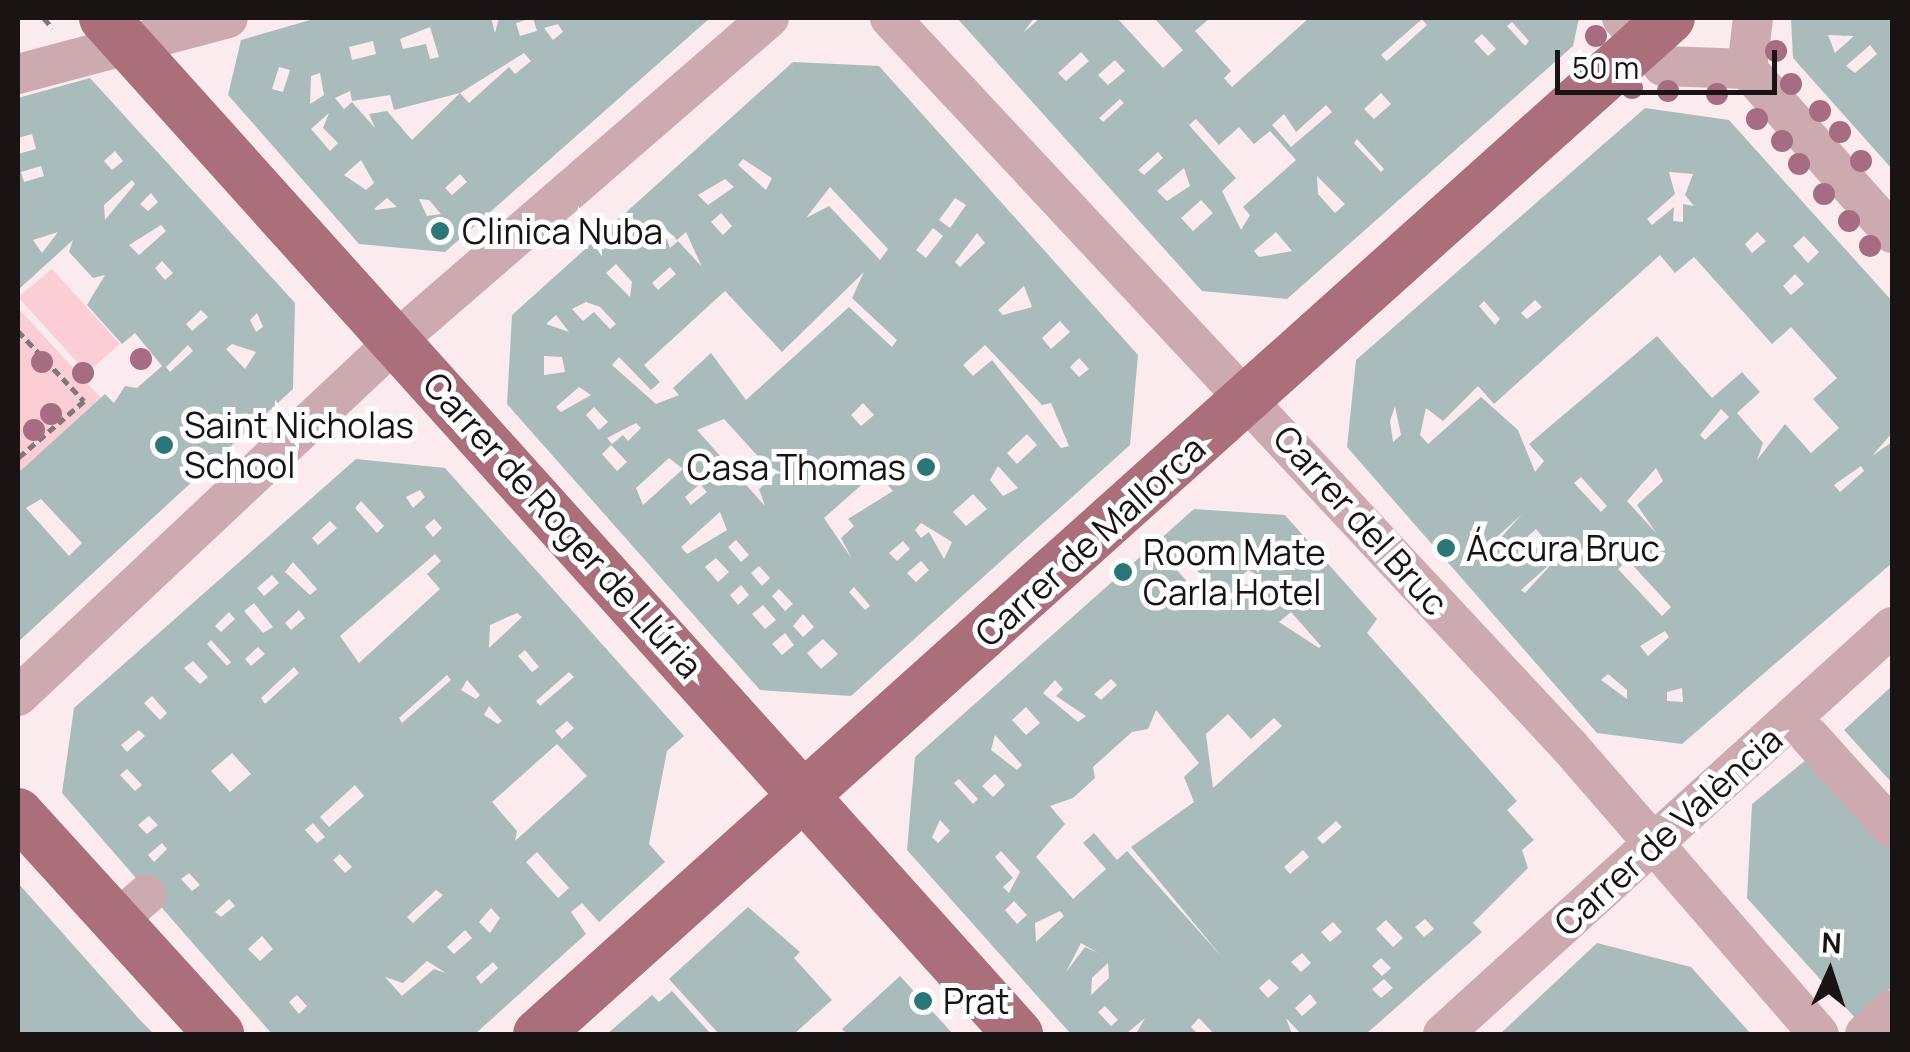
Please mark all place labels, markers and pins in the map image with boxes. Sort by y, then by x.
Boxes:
place label: Clinica Nuba [462,210,663,252]
marker: Clinica Nuba [427,218,453,244]
place label: Saint Nicholas School [184,404,414,486]
marker: Saint Nicholas School [153,434,175,456]
place label: Casa Thomas [687,446,906,488]
marker: Casa Thomas [915,456,937,478]
place label: Áccura Bruc [1466,527,1660,569]
place label: Room Mate Carla Hotel [1143,531,1326,613]
marker: Áccura Bruc [1435,537,1457,559]
marker: Room Mate Carla Hotel [1112,561,1134,583]
place label: Prat [943,980,1010,1022]
marker: Prat [912,990,934,1012]

